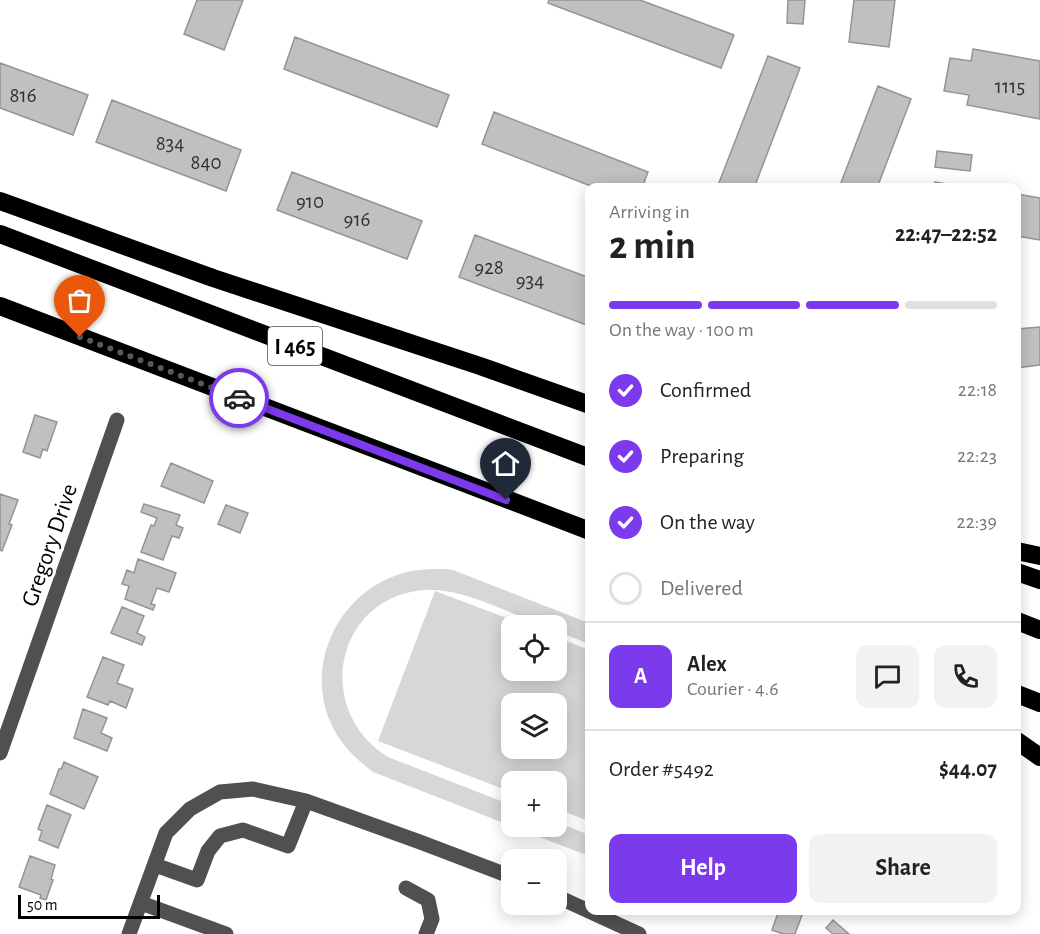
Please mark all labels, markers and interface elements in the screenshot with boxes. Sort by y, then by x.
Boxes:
house number: 1115 [995,76,1025,97]
house number: 816 [9,85,37,106]
house number: 834 [156,133,184,154]
house number: 840 [190,152,222,173]
house number: 910 [296,191,324,212]
text: Arriving in [609,202,690,222]
house number: 916 [344,209,370,230]
text: 22:47–22:52 [895,223,997,245]
text: 2 min [609,227,696,266]
house number: 928 [474,257,504,278]
house number: 934 [516,270,544,291]
pin [54,275,105,337]
icon: bag [63,284,96,317]
text: On the way · 100 m [609,320,754,340]
road number: I 465 [268,327,322,365]
courier [209,368,269,428]
icon: check [609,374,642,407]
text: Confirmed [660,379,751,401]
text: 22:18 [958,380,997,400]
icon: car [223,382,256,415]
pin [480,438,531,500]
icon: check [609,440,642,473]
text: Preparing [660,445,744,467]
text: 22:23 [957,446,997,466]
icon: home [489,447,522,480]
street label: Gregory Drive [18,481,82,610]
icon: check [609,506,642,539]
text: On the way [660,511,755,533]
text: 22:39 [957,512,997,532]
text: Delivered [660,577,743,599]
map controls [501,615,567,915]
button: locate [501,615,567,681]
button: chat [856,645,919,708]
button: phone [934,645,997,708]
text: Alex [687,653,727,675]
text: A [634,665,647,687]
text: Courier · 4.6 [687,679,779,699]
button: layers [501,693,567,759]
text: Order #5492 [609,758,714,780]
text: $44.07 [939,758,997,780]
button: + [501,771,567,837]
button: Help [609,834,797,903]
button: Share [809,834,997,903]
button: − [501,849,567,915]
scale bar [18,892,160,920]
text: 50 m [27,897,58,913]

